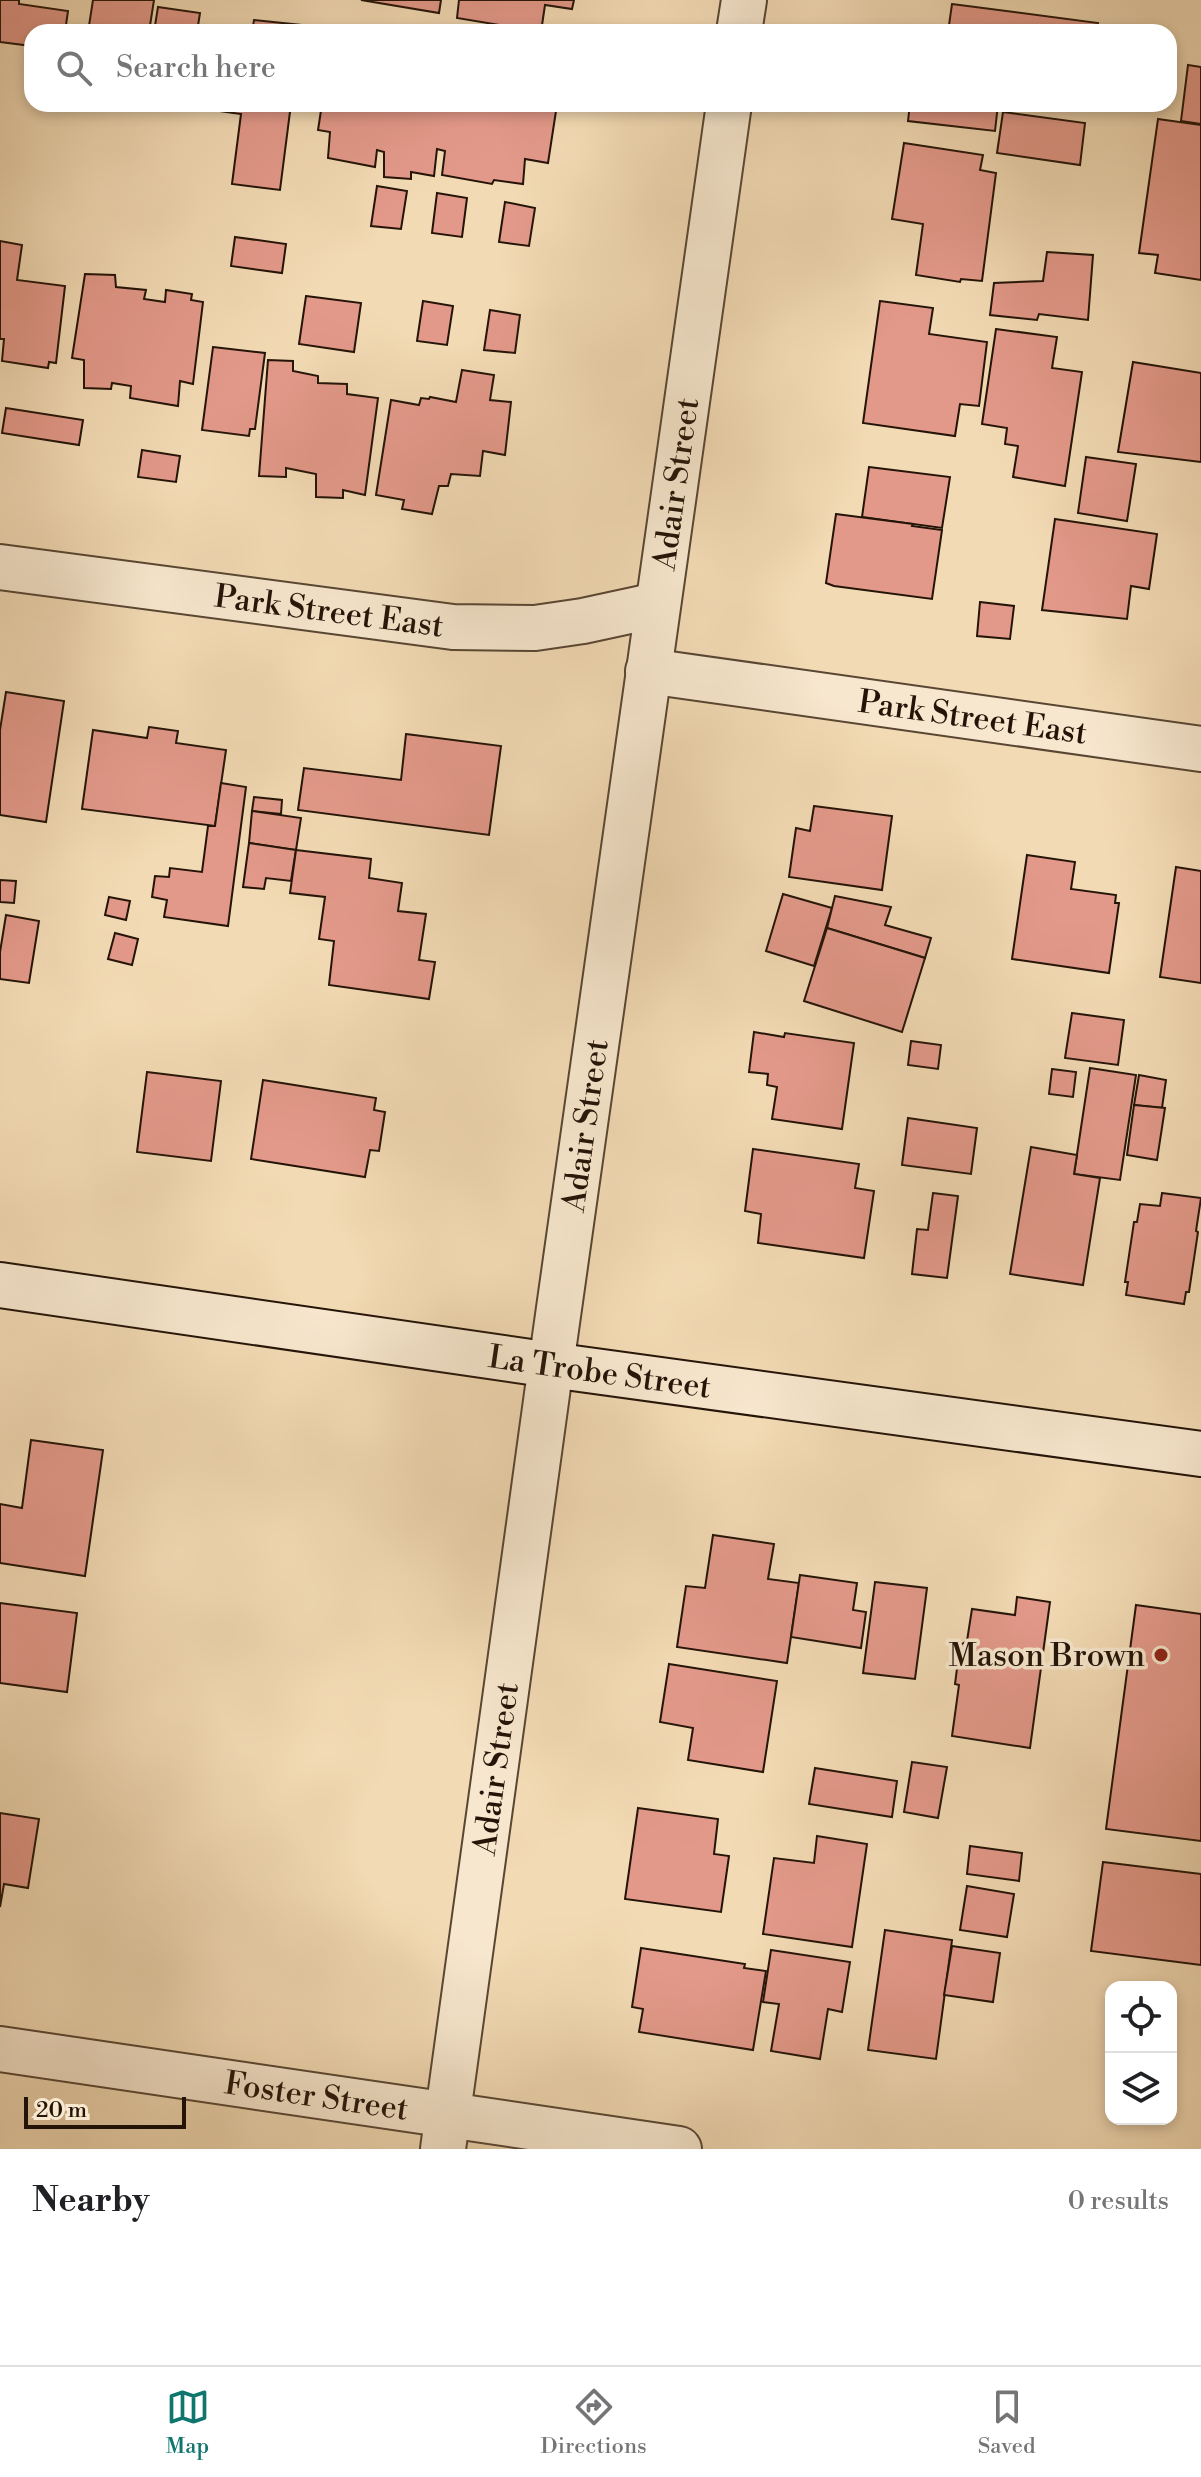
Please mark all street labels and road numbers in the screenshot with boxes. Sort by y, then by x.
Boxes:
street label: Adair Street [644,395,708,574]
street label: Park Street East [212,577,446,647]
street label: Park Street East [856,682,1090,754]
street label: Adair Street [554,1037,618,1215]
street label: La Trobe Street [486,1337,714,1408]
street label: Adair Street [465,1680,528,1859]
street label: Foster Street [222,2063,411,2130]

